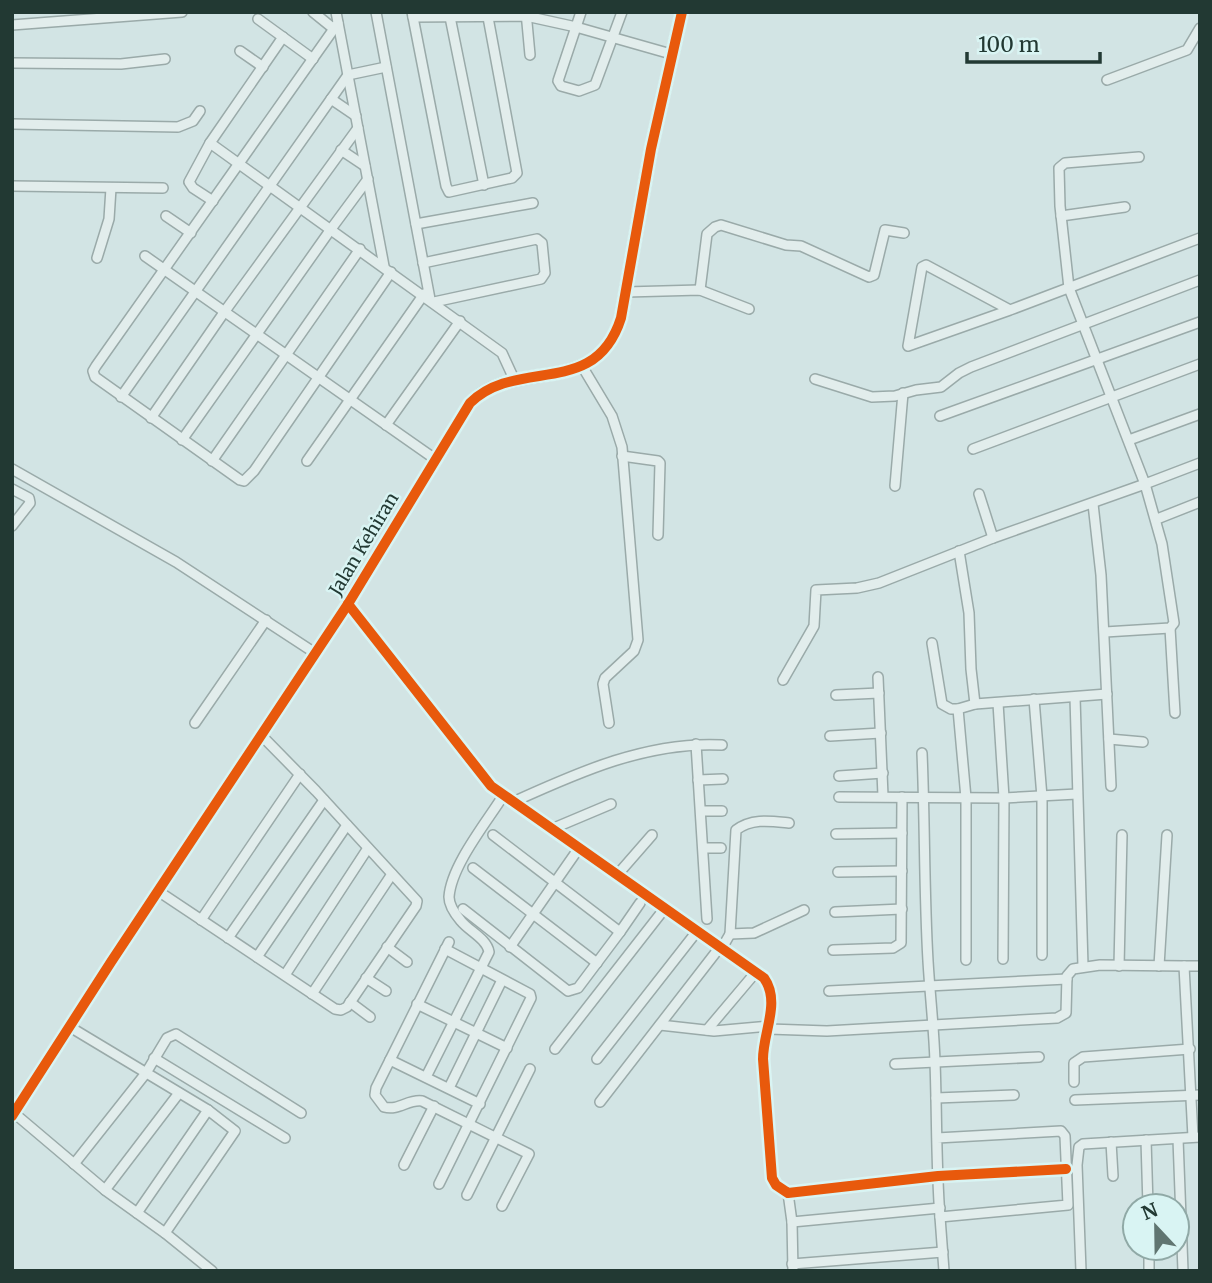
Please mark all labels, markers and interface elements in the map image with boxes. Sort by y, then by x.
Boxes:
scale bar [967,21,1100,65]
text: 100 m [978,31,1040,58]
street label: Jalan Kehiran [323,488,403,600]
north arrow [1121,1192,1191,1262]
text: N [1138,1197,1161,1225]

